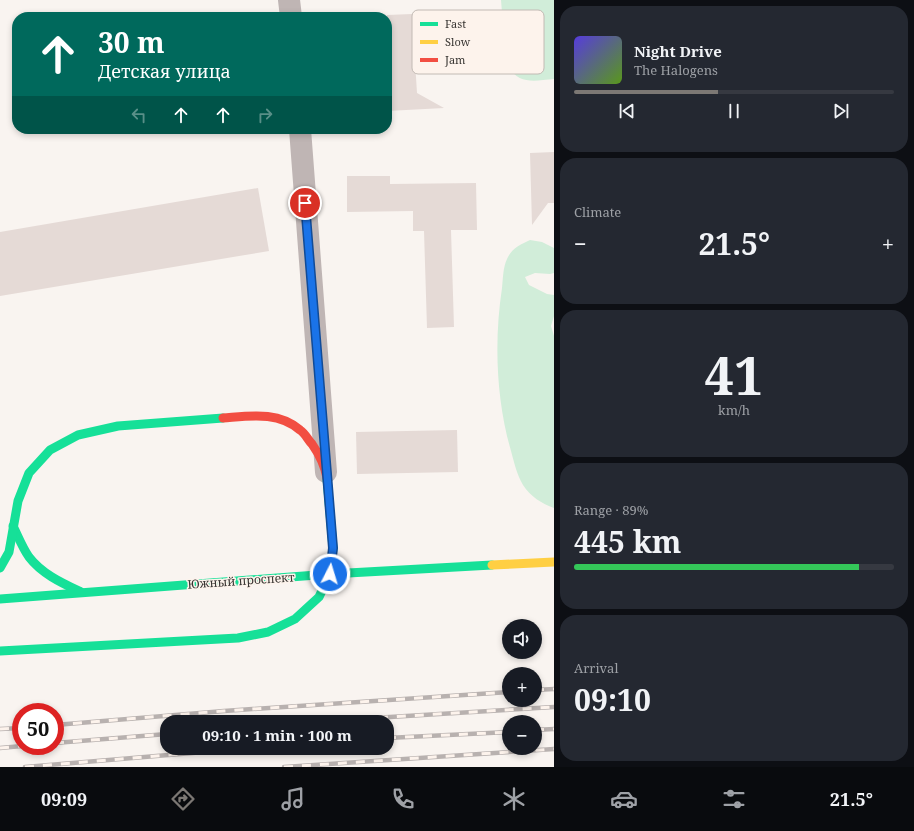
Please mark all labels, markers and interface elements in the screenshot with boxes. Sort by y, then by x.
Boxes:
legend [412,10,544,74]
text: Fast [445,16,466,31]
text: 30 m [98,23,165,61]
icon: ahead [32,28,84,80]
text: Slow [445,34,471,49]
text: Night Drive [634,41,722,61]
text: Jam [444,52,466,67]
text: Детская улица [98,59,231,83]
text: The Halogens [634,61,718,79]
icon: previous [616,100,638,122]
icon: pause [723,100,745,122]
icon: next [830,100,852,122]
icon: left [128,104,150,126]
icon: ahead [170,104,192,126]
icon: ahead [212,104,234,126]
icon: right [254,104,276,126]
pin [288,186,322,220]
icon: arrive [294,192,316,214]
text: Climate [574,203,621,221]
text: 21.5° [698,223,770,264]
text: − [574,228,587,258]
text: + [882,228,894,258]
text: 41 [705,339,763,410]
text: km/h [718,401,750,419]
text: Range · 89% [574,501,648,519]
text: 445 km [574,521,681,562]
position arrow [309,553,351,595]
street label: Южный проспект [187,568,296,593]
map controls [502,619,542,755]
button: sound [502,619,542,659]
text: Arrival [574,659,618,677]
button: + [502,667,542,707]
text: 09:10 [574,679,651,720]
speed limit sign: 50 [12,703,64,755]
button: − [502,715,542,755]
text: 09:10 · 1 min · 100 m [202,725,352,745]
icon: directions [169,785,197,813]
icon: music [279,785,307,813]
icon: phone [389,785,417,813]
icon: climate [500,785,528,813]
icon: car [610,785,638,813]
icon: filters [720,785,748,813]
text: 09:09 [41,787,87,811]
text: 21.5° [830,787,873,811]

